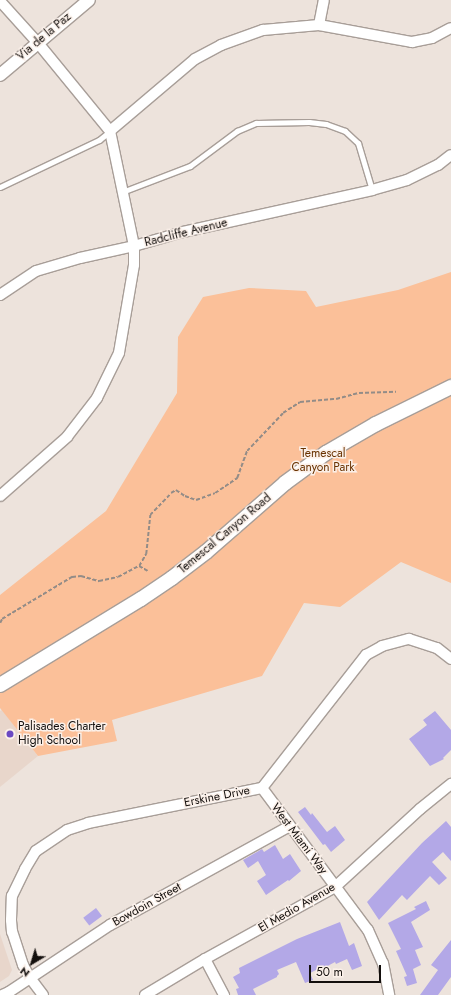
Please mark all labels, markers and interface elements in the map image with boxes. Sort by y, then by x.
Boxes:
street label: Via de la Paz [14,10,74,64]
street label: Radcliffe Avenue [143,216,229,250]
park label: Temescal Canyon Park [291,447,355,475]
street label: Temescal Canyon Road [176,491,274,577]
place label: Palisades Charter High School [18,720,106,748]
marker: Palisades Charter High School [5,729,15,739]
street label: Erskine Drive [183,784,251,810]
street label: West Miami Way [268,801,330,877]
street label: Bowdoin Street [110,880,184,930]
street label: El Medio Avenue [256,880,338,936]
north arrow [12,943,52,983]
scale bar [311,957,383,983]
text: N [16,963,33,981]
text: 50 m [316,963,343,981]

